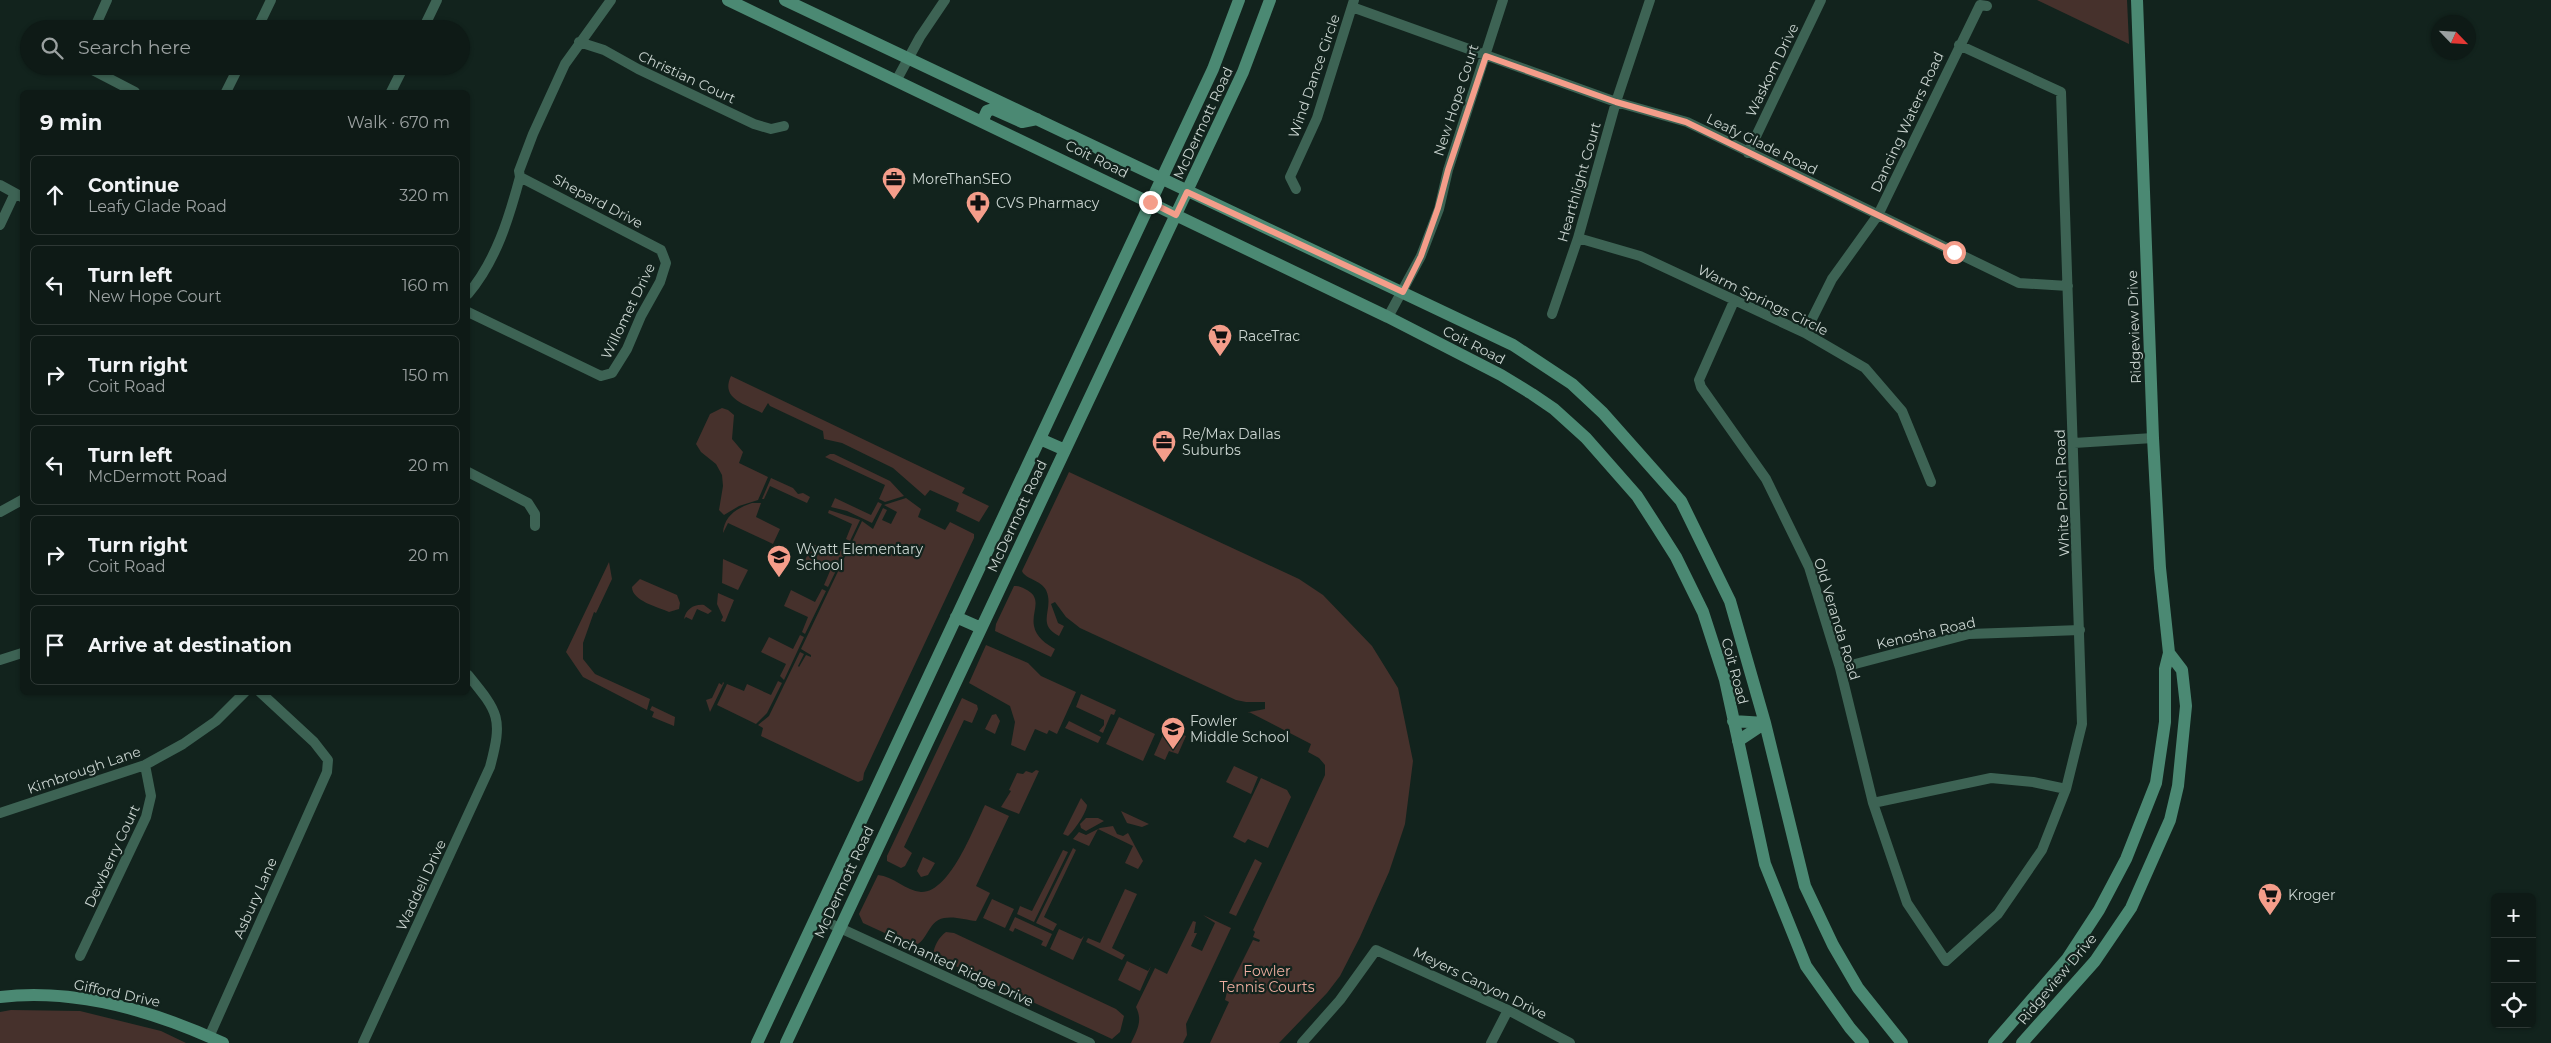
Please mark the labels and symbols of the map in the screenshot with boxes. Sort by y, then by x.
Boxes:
street label: Wind Dance Circle [1284,12,1344,140]
north arrow [2431,15,2476,60]
street label: Waskom Drive [1742,20,1802,120]
street label: New Hope Court [1429,41,1483,158]
street label: Christian Court [635,47,739,108]
street label: Dancing Waters Road [1866,49,1948,195]
street label: McDermott Road [1169,64,1237,182]
street label: Leafy Glade Road [1703,109,1821,179]
street label: Hearthlight Court [1553,120,1605,244]
street label: Coit Road [1062,136,1132,182]
office icon: MoreThanSEO [881,166,907,200]
street label: Shepard Drive [550,170,646,232]
place label: MoreThanSEO [912,170,1012,188]
pharmacy icon: CVS Pharmacy [965,190,991,224]
route end [1139,191,1162,214]
place label: CVS Pharmacy [996,194,1100,212]
route start [1943,241,1966,264]
street label: Willomet Drive [597,260,659,362]
street label: Warm Springs Circle [1695,261,1831,339]
street label: Ridgeview Drive [2123,270,2145,384]
street label: Coit Road [1440,322,1508,368]
supermarket icon: RaceTrac [1207,323,1233,357]
place label: RaceTrac [1238,327,1300,345]
place label: Re/Max Dallas Suburbs [1182,425,1281,459]
office icon: Re/Max Dallas Suburbs [1151,429,1177,463]
street label: White Porch Road [2051,429,2073,557]
street label: McDermott Road [983,457,1051,575]
place label: Wyatt Elementary School [796,540,924,574]
school or university icon: Wyatt Elementary School [766,544,792,578]
street label: Old Veranda Road [1810,556,1864,682]
street label: Kenosha Road [1875,613,1977,653]
street label: Coit Road [1718,636,1752,706]
place label: Fowler Middle School [1190,712,1289,746]
school or university icon: Fowler Middle School [1160,716,1186,750]
street label: Kimbrough Lane [25,742,143,798]
street label: Dewberry Court [80,801,144,910]
street label: McDermott Road [810,823,878,941]
street label: Waddell Drive [392,837,450,933]
street label: Asbury Lane [229,855,281,941]
supermarket icon: Kroger [2257,882,2283,916]
place label: Kroger [2288,886,2336,904]
street label: Enchanted Ridge Drive [882,925,1036,1011]
street label: Ridgeview Drive [2014,930,2100,1028]
street label: Meyers Canyon Drive [1410,943,1550,1023]
park label: Fowler Tennis Courts [1219,962,1315,996]
street label: Gifford Drive [72,975,162,1011]

